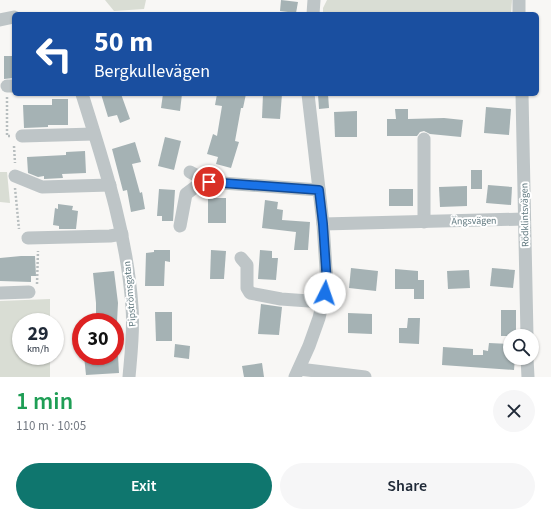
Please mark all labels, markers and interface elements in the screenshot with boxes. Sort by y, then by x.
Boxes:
text: 50 m [94,22,153,62]
icon: left [28,28,80,80]
text: Bergkullevägen [94,59,210,84]
pin [192,165,226,199]
icon: arrive [198,171,220,193]
street label: Rödklintsvägen [517,183,533,247]
street label: Ängsvägen [451,214,497,228]
street label: Pipströmsgatan [120,261,140,327]
position arrow [304,272,346,314]
speed limit sign: 30 [72,313,124,365]
text: 29 [27,320,49,348]
map controls [503,329,539,365]
button: search [503,329,539,365]
text: km/h [27,342,49,356]
text: 1 min [16,384,73,419]
button: close [493,390,535,432]
text: 110 m · 10:05 [16,417,86,435]
button: Exit [16,463,272,509]
button: Share [280,463,535,509]

